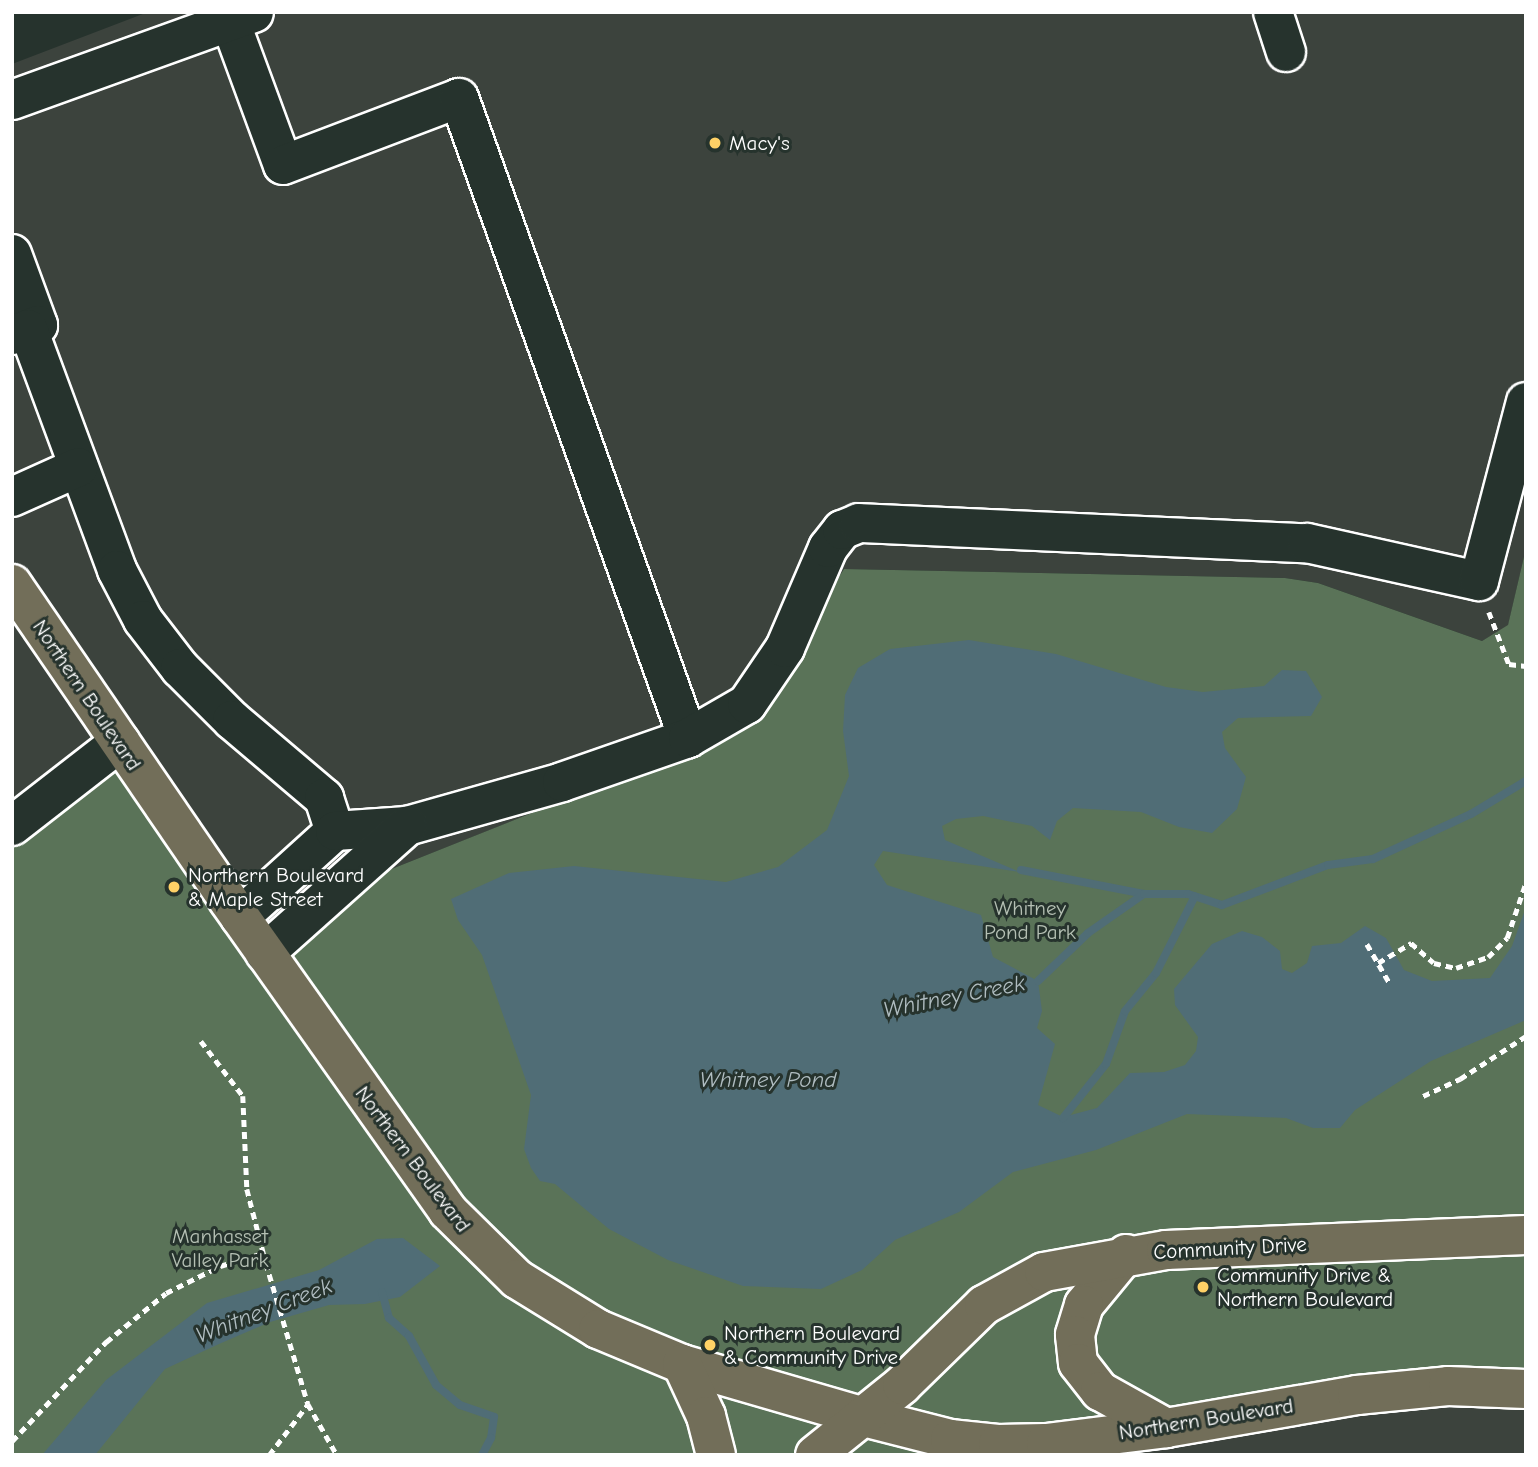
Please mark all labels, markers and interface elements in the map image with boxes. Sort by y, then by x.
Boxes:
place label: Macy's [729,130,790,156]
marker: Macy's [707,135,723,151]
street label: Northern Boulevard [27,615,147,775]
place label: Northern Boulevard & Maple Street [188,862,364,912]
marker: Northern Boulevard & Maple Street [166,879,182,895]
park label: Whitney Pond Park [984,895,1076,945]
water label: Whitney Creek [881,970,1027,1024]
water label: Whitney Pond [699,1066,837,1094]
street label: Northern Boulevard [350,1081,476,1237]
park label: Manhasset Valley Park [171,1223,269,1273]
street label: Community Drive [1153,1231,1307,1265]
place label: Community Drive & Northern Boulevard [1217,1262,1393,1312]
water label: Whitney Creek [192,1272,336,1350]
marker: Community Drive & Northern Boulevard [1195,1279,1211,1295]
place label: Northern Boulevard & Community Drive [724,1320,900,1370]
marker: Northern Boulevard & Community Drive [702,1337,718,1353]
street label: Northern Boulevard [1117,1393,1295,1445]

